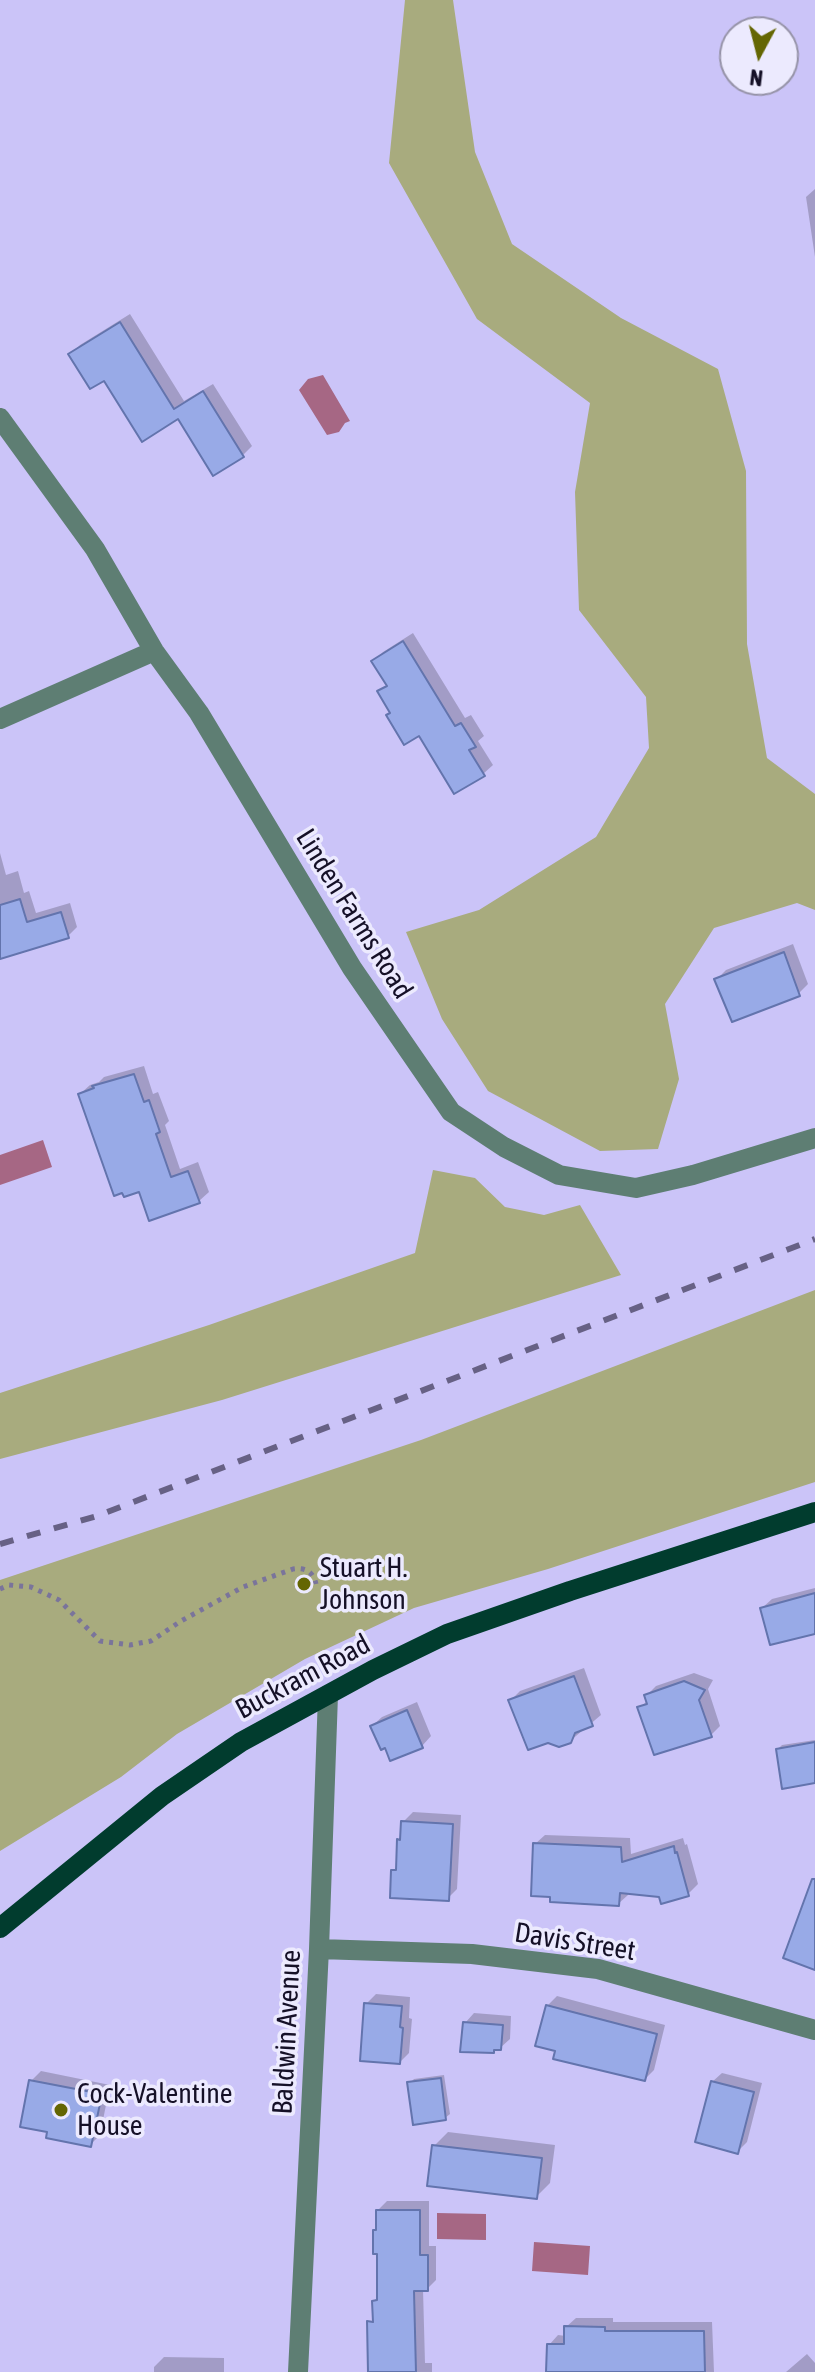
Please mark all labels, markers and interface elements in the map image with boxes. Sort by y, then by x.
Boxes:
north arrow [719,16,799,96]
text: N [748,64,764,92]
street label: Linden Farms Road [288,823,420,1005]
place label: Stuart H. Johnson [320,1551,407,1617]
marker: Stuart H. Johnson [295,1575,313,1593]
street label: Buckram Road [230,1628,376,1726]
street label: Davis Street [512,1916,638,1968]
street label: Baldwin Avenue [266,1949,308,2115]
place label: Cock-Valentine House [77,2077,233,2143]
marker: Cock-Valentine House [52,2101,70,2119]

